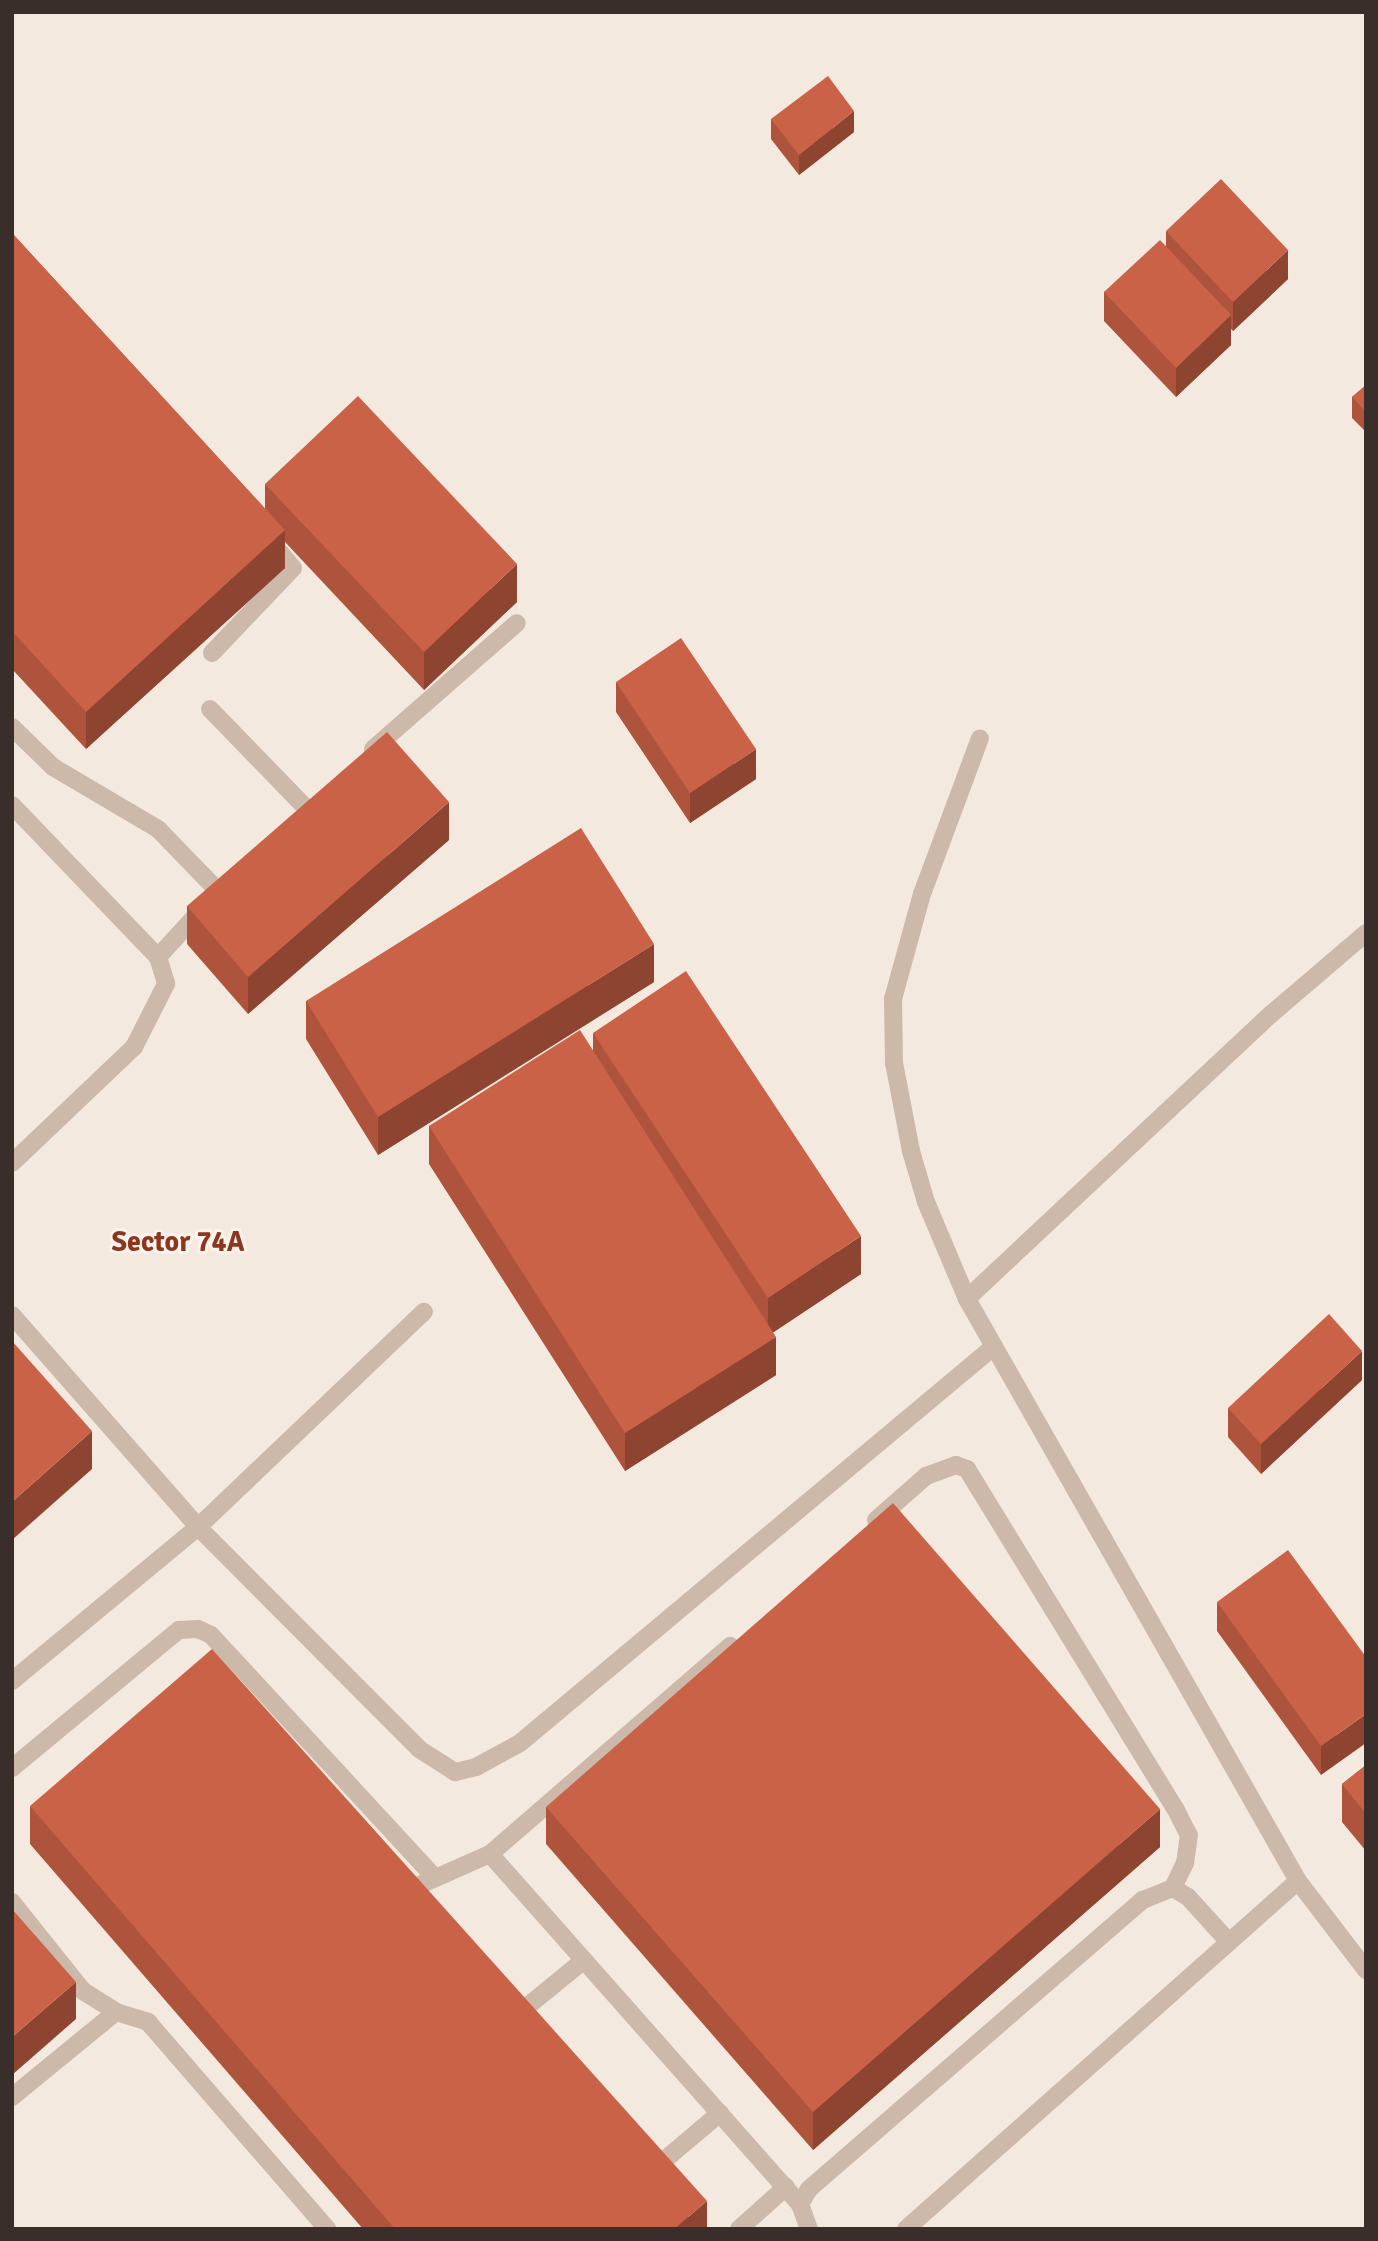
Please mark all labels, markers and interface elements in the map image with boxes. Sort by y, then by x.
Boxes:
district label: Sector 74A [111,1225,245,1259]

